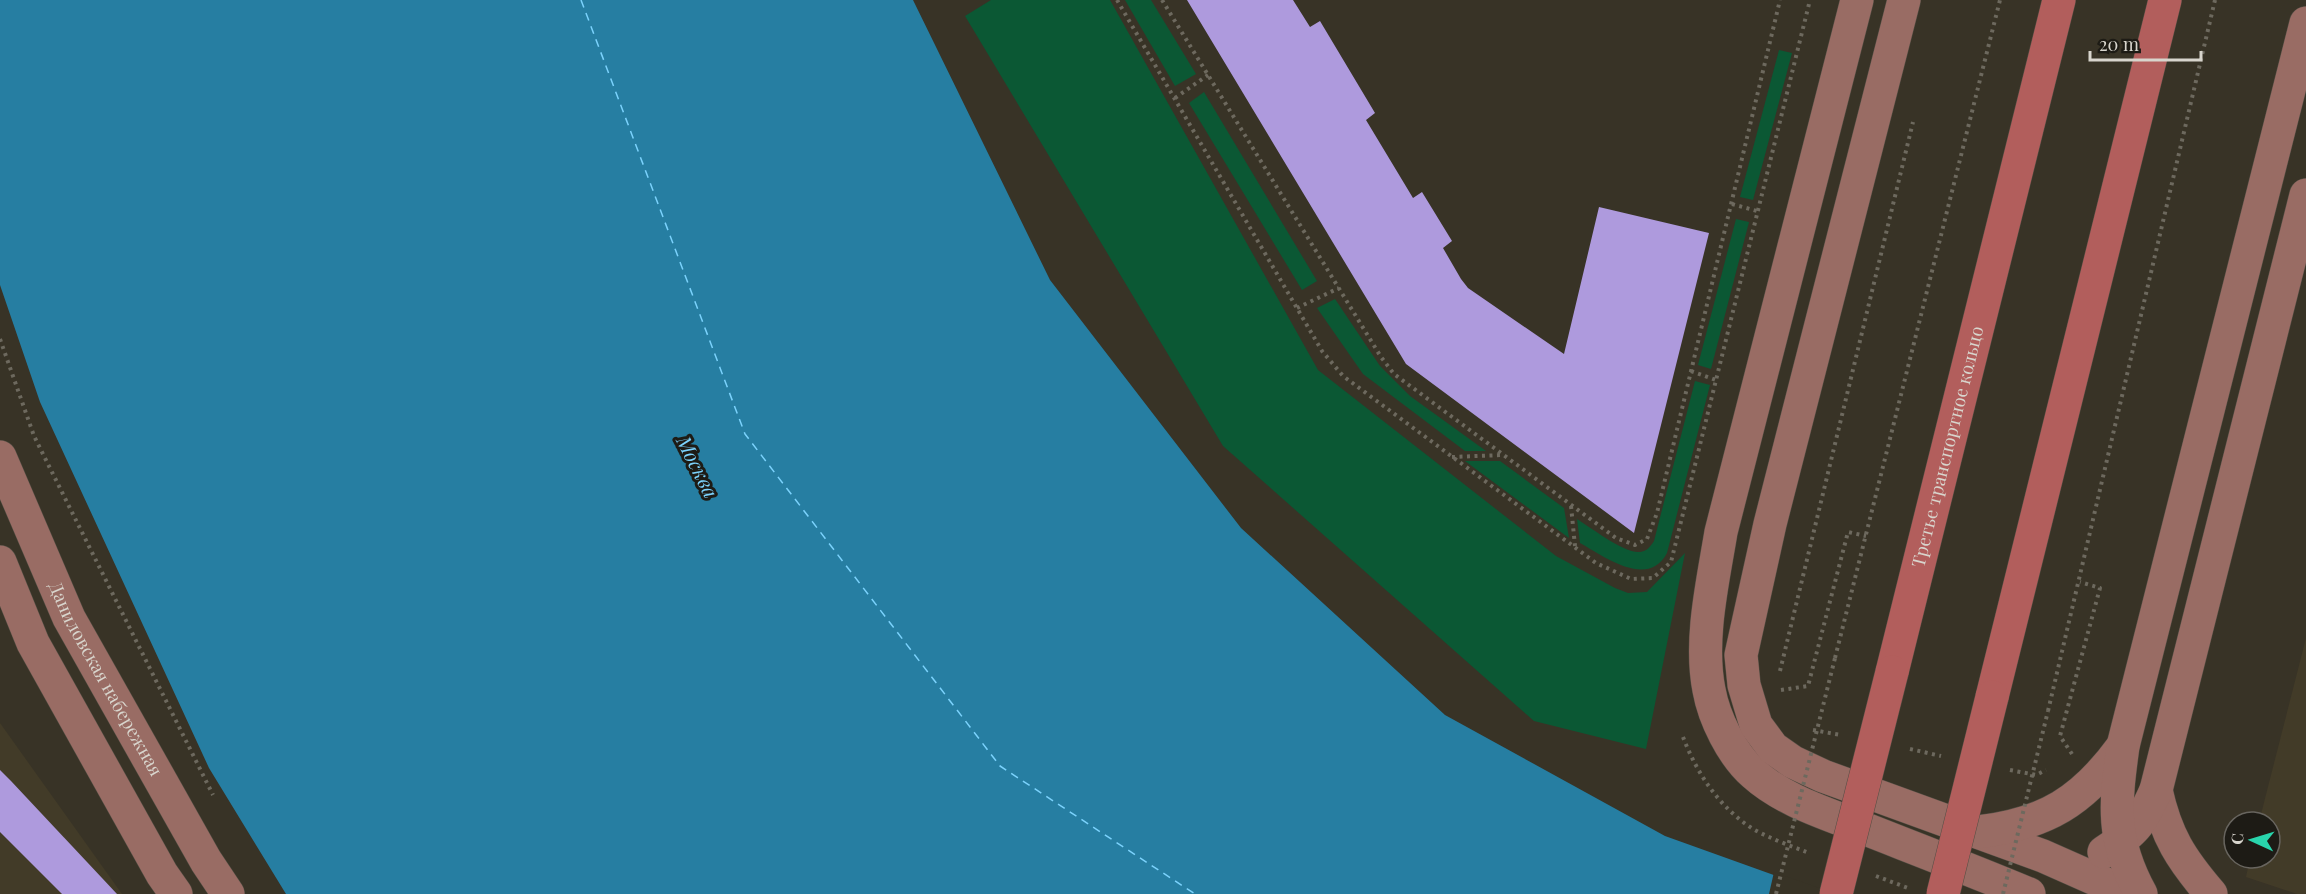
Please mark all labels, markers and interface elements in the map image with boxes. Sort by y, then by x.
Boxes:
scale bar [2090,24,2201,62]
text: 20 m [2099,32,2139,56]
street label: Третье транспортное кольцо [1905,323,1989,570]
water label: Москва [671,430,725,502]
street label: Даниловская набережная [44,578,169,780]
north arrow [2222,810,2282,870]
text: С [2226,833,2247,845]

